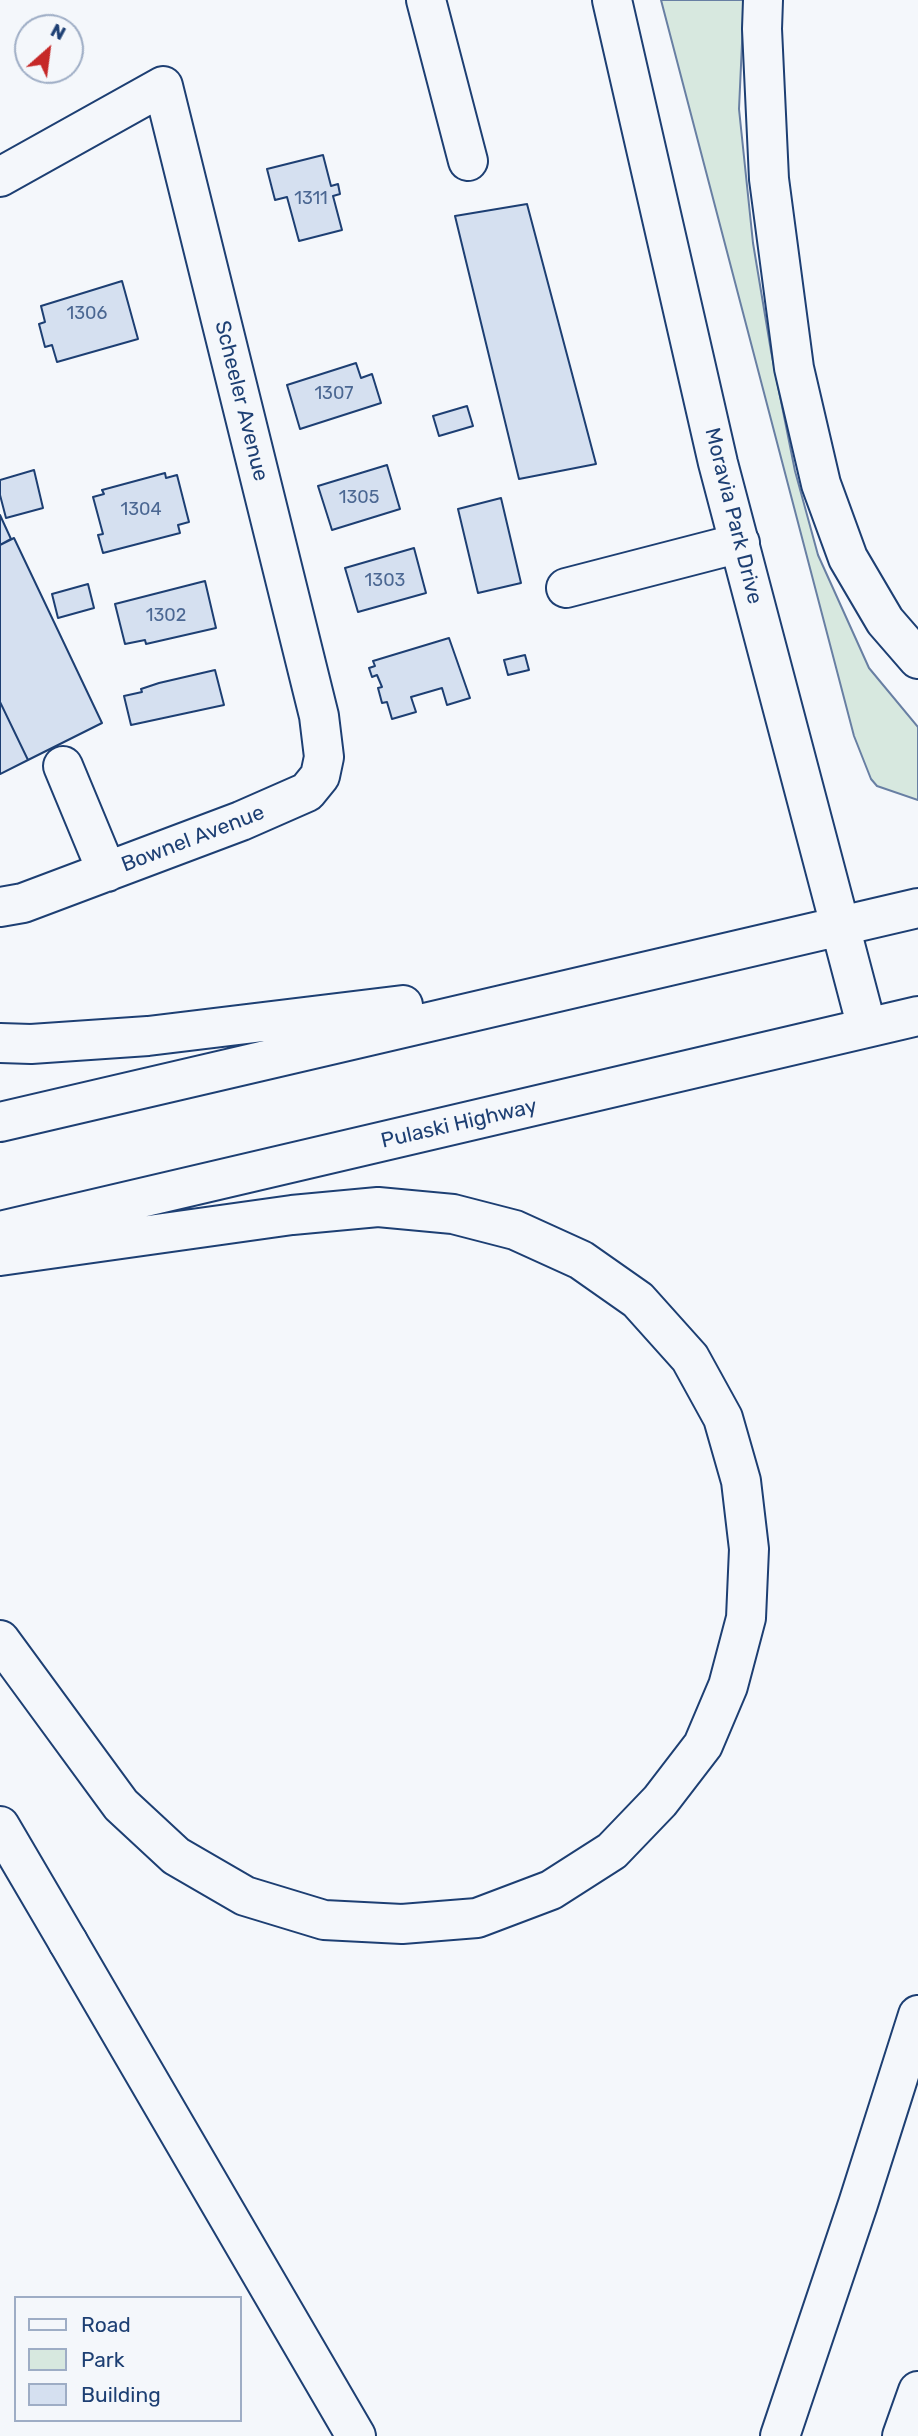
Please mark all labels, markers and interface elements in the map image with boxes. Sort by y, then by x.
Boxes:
north arrow [14,14,84,84]
text: N [47,18,70,45]
house number: 1311 [294,188,328,210]
house number: 1306 [67,303,107,325]
street label: Scheeler Avenue [209,318,273,484]
house number: 1307 [314,383,354,405]
street label: Moravia Park Drive [699,425,767,607]
house number: 1305 [339,487,379,509]
house number: 1304 [120,499,162,521]
house number: 1303 [365,570,405,592]
house number: 1302 [146,605,186,627]
street label: Bownel Avenue [118,800,268,878]
street label: Pulaski Highway [379,1094,539,1154]
legend [14,2296,242,2422]
text: Road [81,2312,131,2337]
text: Park [81,2347,125,2372]
text: Building [81,2382,161,2407]

